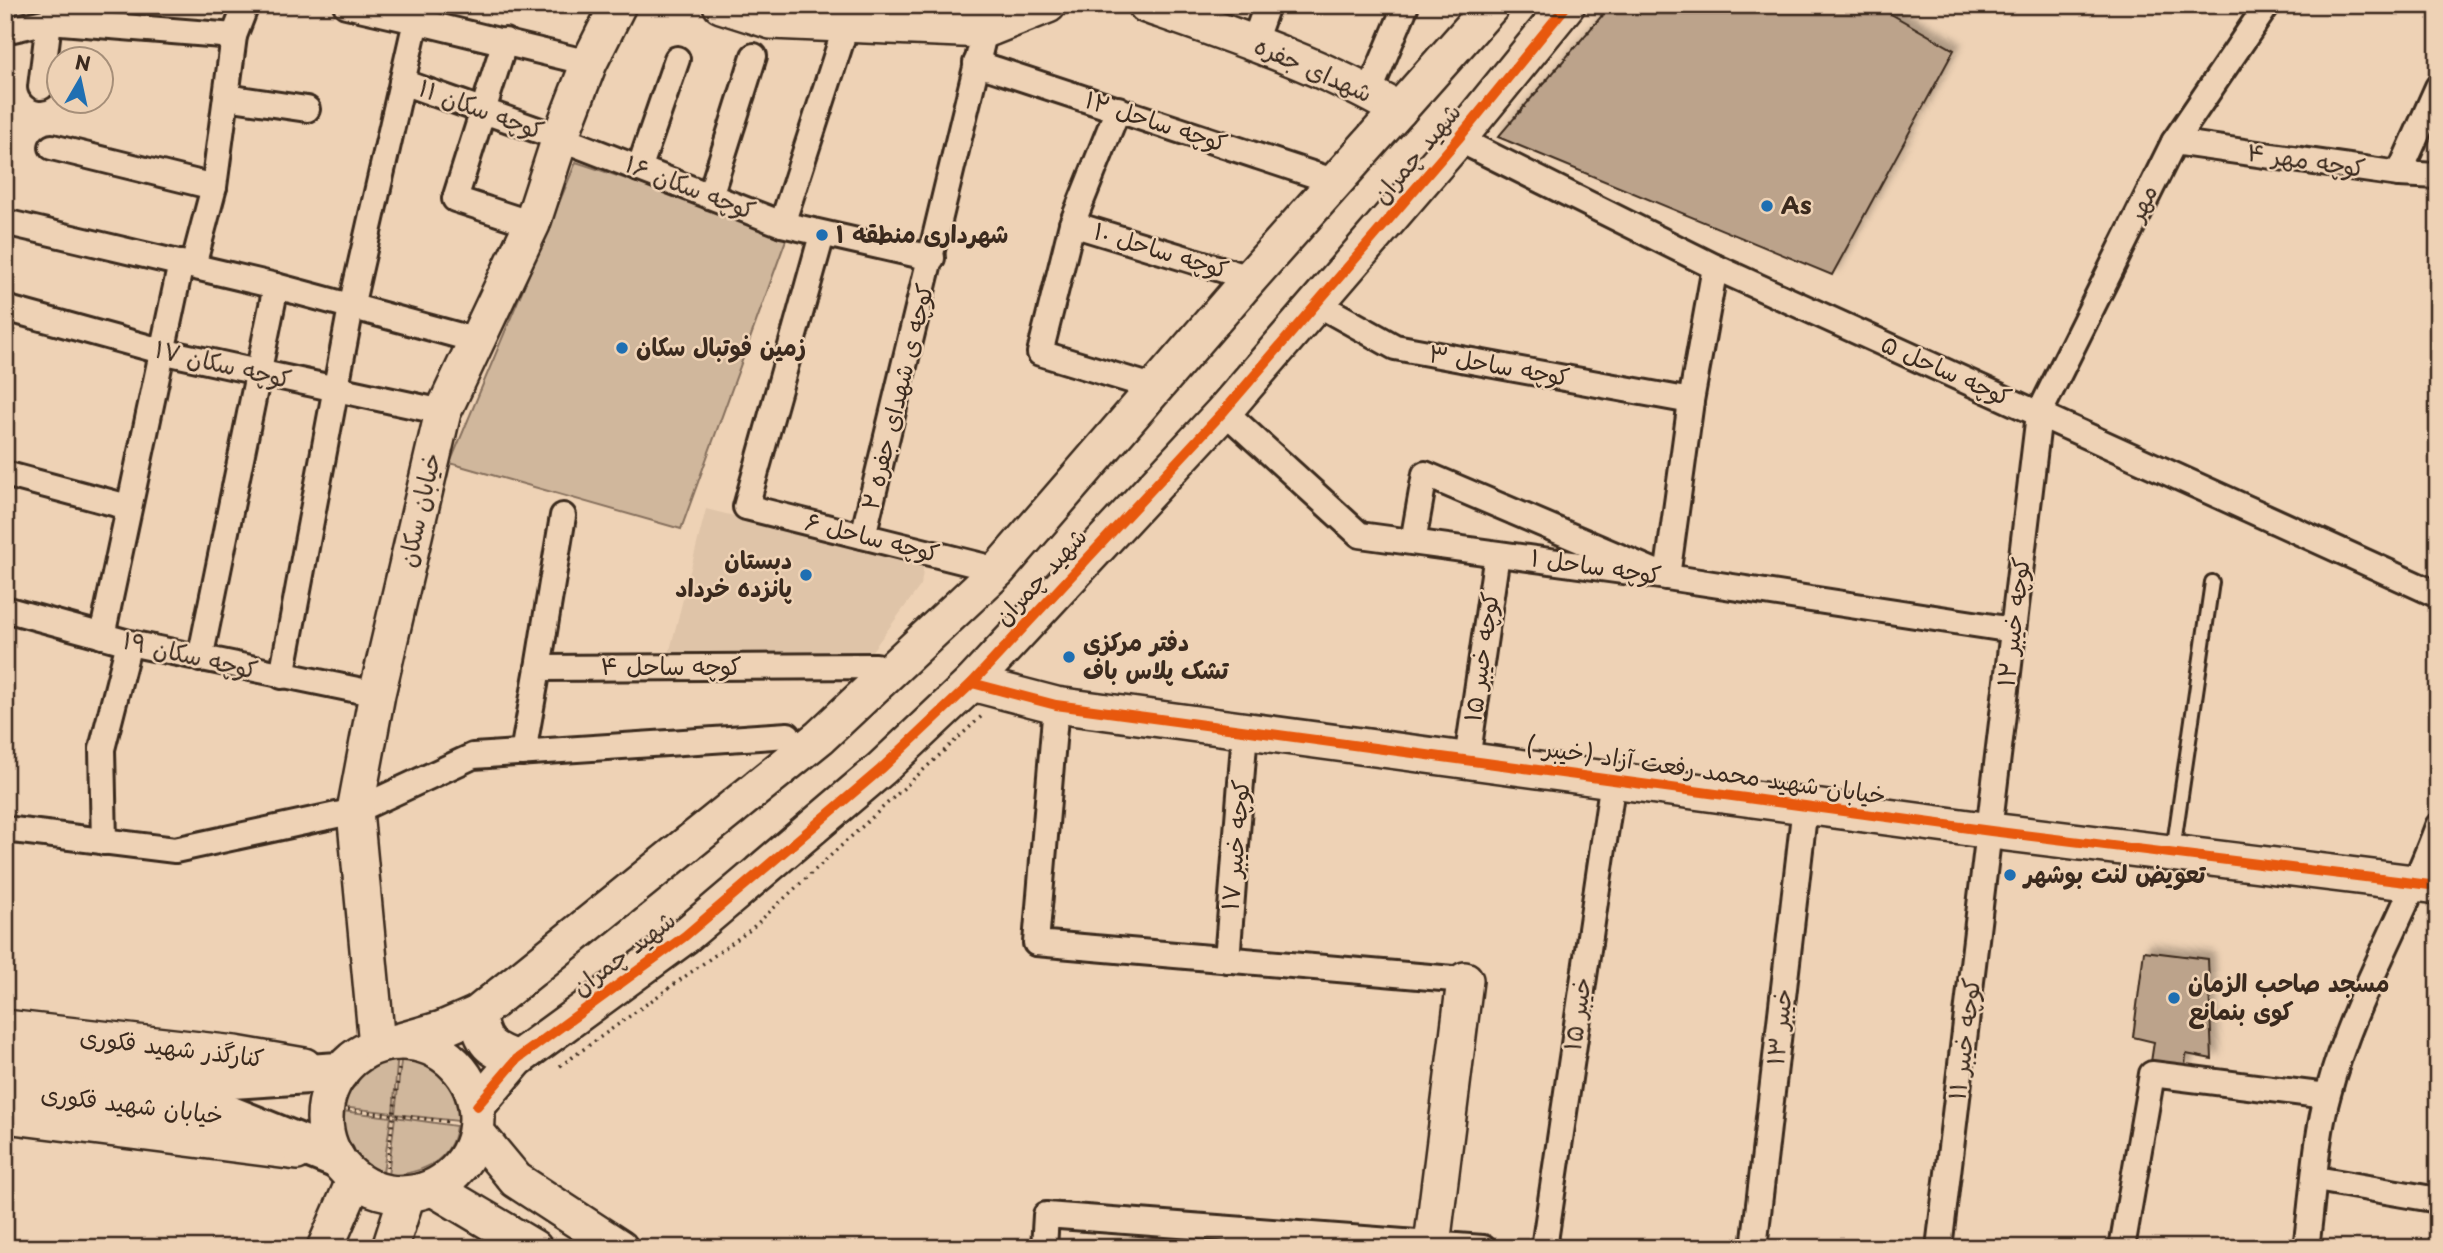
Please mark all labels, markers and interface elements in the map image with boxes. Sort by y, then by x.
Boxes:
street label: شهدای جفره [1249,26,1378,110]
north arrow [46,46,116,116]
text: N [73,47,92,77]
street label: کوچه سکان ۱۱ [414,69,549,147]
street label: کوچه ساحل ۱۲ [1081,80,1232,160]
street label: شهید چمران [1362,94,1469,211]
street label: کوچه مهر ۴ [2245,133,2368,185]
street label: کوچه سکان ۱۶ [620,145,761,227]
street label: مهر [2116,178,2165,228]
place label: As [1781,186,1812,222]
marker: As [1759,198,1775,214]
street label: کوچه ساحل ۱۰ [1090,211,1234,287]
place label: شهرداری منطقه ١ [836,215,1008,251]
marker: شهرداری منطقه ١ [814,227,830,243]
street label: کوچه ی شهدای جفره ۲ [851,280,942,514]
street label: کوچه ساحل ۵ [1876,324,2018,414]
place label: زمین فوتبال سکان [636,328,806,364]
street label: کوچه سکان ۱۷ [152,330,295,396]
street label: کوچه ساحل ۳ [1426,334,1573,394]
marker: زمین فوتبال سکان [614,340,630,356]
street label: خیابان سکان [387,449,449,570]
street label: کوچه ساحل ۶ [801,502,944,570]
street label: شهید چمران [985,519,1094,633]
street label: کوچه ساحل ۱ [1529,538,1664,592]
place label: دبستان پانزده خرداد [675,541,792,605]
street label: کوچه خیبر ۱۲ [1986,555,2038,689]
marker: دبستان پانزده خرداد [798,567,814,583]
street label: کوچه خیبر ۱۵ [1453,589,1507,724]
street label: کوچه سکان ۱۹ [119,621,261,687]
place label: دفتر مرکزی تشک پلاس باف [1083,623,1230,687]
street label: کوچه ساحل ۴ [601,647,741,683]
marker: دفتر مرکزی تشک پلاس باف [1061,649,1077,665]
street label: ( خیبر) خیابان شهید محمد رفعت آزاد [1524,726,1888,812]
street label: کوچه خیبر ۱۷ [1210,778,1258,912]
place label: تعویض لنت بوشهر [2022,855,2207,891]
marker: تعویض لنت بوشهر [2002,867,2018,883]
street label: شهید چمران [563,901,682,1004]
place label: مسجد صاحب الزمان کوی بنمانع [2188,964,2389,1029]
street label: خیبر ۱۵ [1553,975,1599,1053]
street label: کوچه خیبر ۱۱ [1938,976,1988,1102]
street label: خیبر ۱۳ [1756,987,1800,1067]
marker: مسجد صاحب الزمان کوی بنمانع [2166,990,2182,1006]
street label: کنارگذر شهید فکوری [78,1017,266,1075]
street label: خیابان شهید فکوری [39,1074,226,1132]

